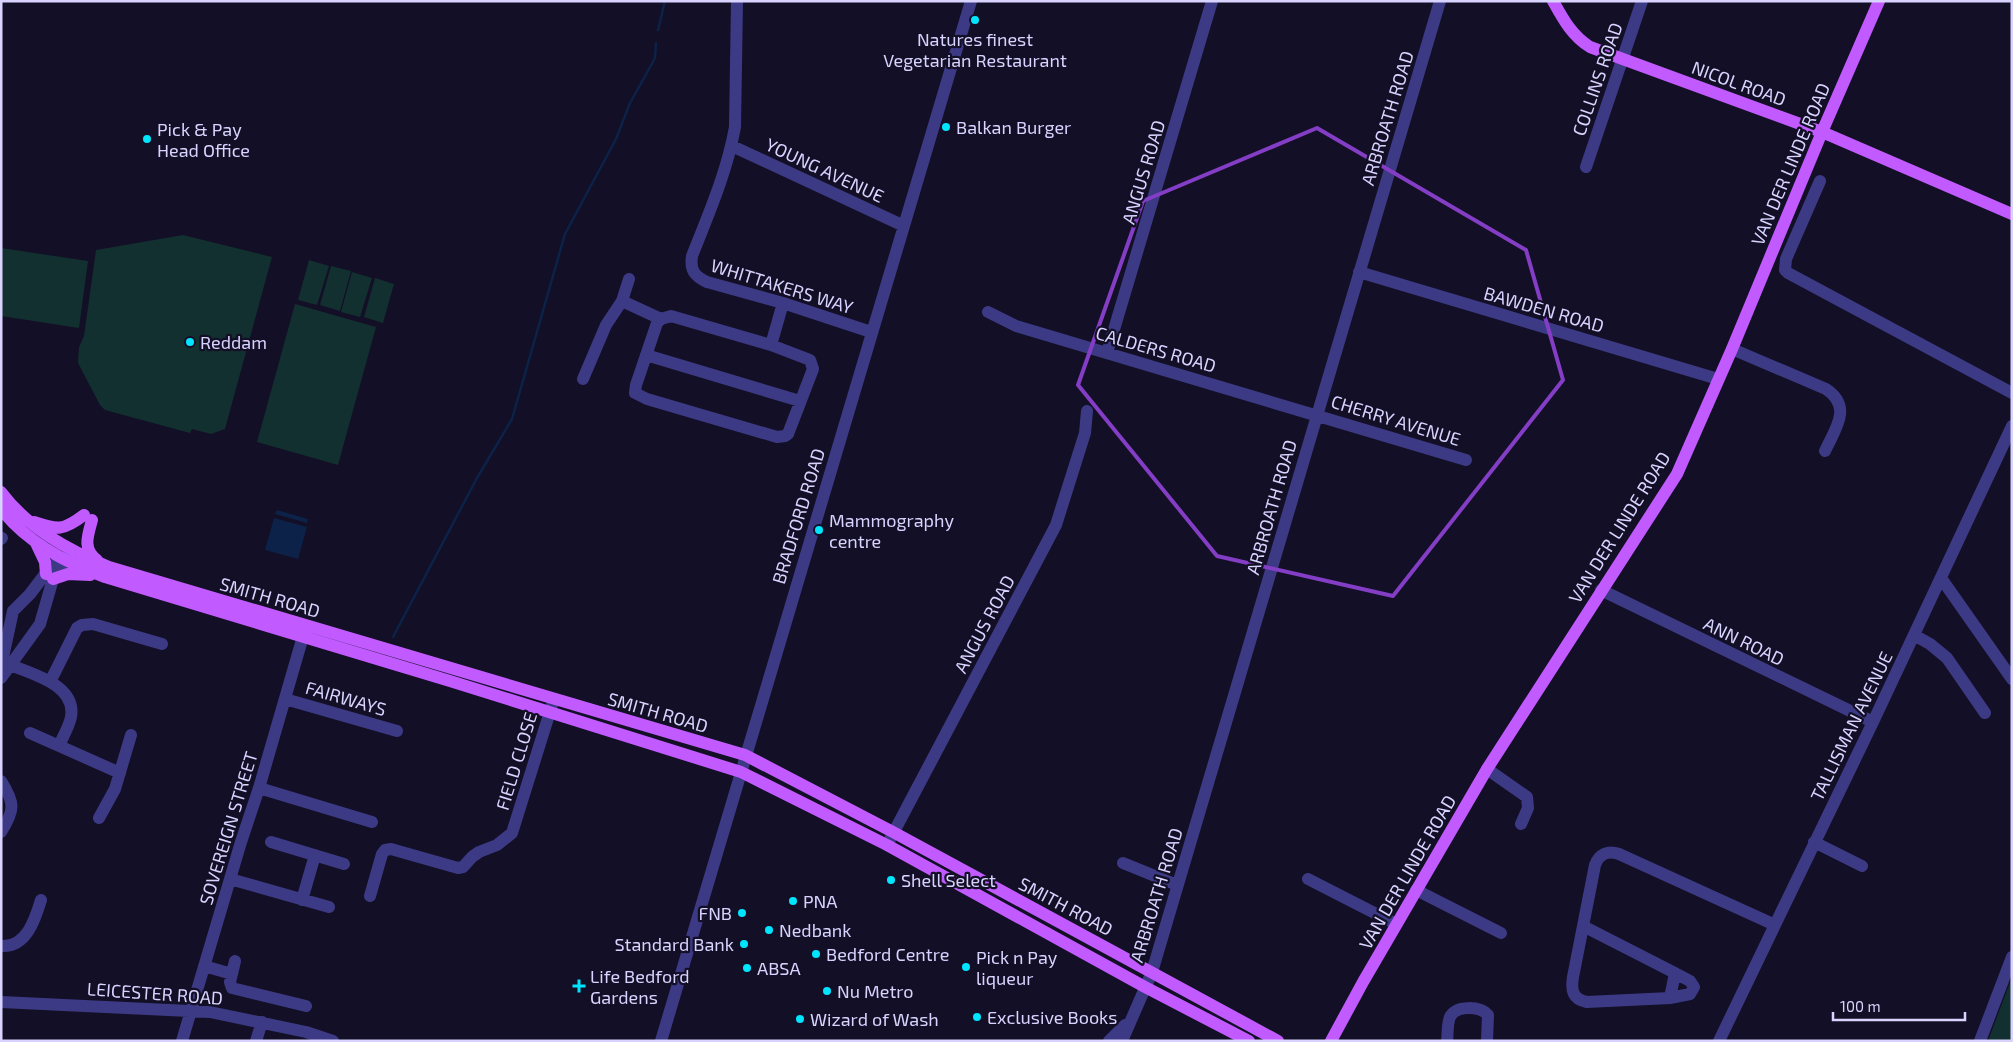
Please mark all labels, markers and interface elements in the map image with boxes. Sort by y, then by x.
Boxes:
marker: Natures finest Vegetarian Restaurant [969,14,981,26]
street label: COLLINS ROAD [1567,19,1627,139]
place label: Natures finest Vegetarian Restaurant [883,28,1067,71]
street label: ARBROATH ROAD [1356,48,1418,188]
street label: NICOL ROAD [1689,56,1789,110]
street label: VAN DER LINDE ROAD [1746,79,1834,249]
place label: Balkan Burger [956,116,1071,138]
street label: ANGUS ROAD [1117,117,1169,227]
place label: Pick & Pay Head Office [157,118,250,161]
marker: Balkan Burger [940,121,952,133]
marker: Pick & Pay Head Office [141,133,153,145]
street label: YOUNG AVENUE [762,133,888,207]
street label: WHITTAKERS WAY [708,254,857,318]
street label: BAWDEN ROAD [1481,281,1607,337]
street label: CALDERS ROAD [1093,321,1219,377]
place label: Reddam [200,331,267,353]
marker: Reddam [184,336,196,348]
street label: CHERRY AVENUE [1329,390,1463,450]
street label: ARBROATH ROAD [1241,437,1301,577]
street label: BRADFORD ROAD [767,446,829,586]
street label: VAN DER LINDE ROAD [1563,447,1675,607]
place label: Mammography centre [829,509,954,552]
marker: Mammography centre [813,524,825,536]
street label: ANGUS ROAD [949,571,1019,677]
street label: SMITH ROAD [217,572,323,622]
street label: ANN ROAD [1700,612,1788,670]
street label: TALLISMAN AVENUE [1805,648,1897,804]
street label: FAIRWAYS [303,676,389,720]
street label: SMITH ROAD [605,687,711,737]
street label: FIELD CLOSE [491,709,541,813]
street label: SOVEREIGN STREET [194,748,262,907]
street label: VAN DER LINDE ROAD [1354,791,1460,953]
street label: ARBROATH ROAD [1125,825,1187,965]
place label: Shell Select [901,869,996,891]
street label: SMITH ROAD [1015,872,1117,940]
marker: Shell Select [885,874,897,886]
place label: PNA [803,890,838,912]
marker: PNA [787,895,799,907]
place label: FNB [698,902,732,924]
marker: FNB [736,907,748,919]
place label: Nedbank [779,919,851,941]
marker: Nedbank [763,924,775,936]
place label: Standard Bank [615,933,734,955]
marker: Standard Bank [738,938,750,950]
place label: Bedford Centre [826,943,949,965]
place label: Pick n Pay liqueur [976,946,1058,989]
marker: Bedford Centre [810,948,822,960]
place label: ABSA [757,957,801,979]
marker: Pick n Pay liqueur [960,961,972,973]
marker: ABSA [741,962,753,974]
place label: Life Bedford Gardens [590,965,690,1008]
street label: LEICESTER ROAD [86,977,224,1009]
marker: Life Bedford Gardens [572,979,586,993]
place label: Nu Metro [837,980,913,1002]
marker: Nu Metro [821,985,833,997]
scale bar [1833,990,1966,1022]
text: 100 m [1840,997,1881,1015]
place label: Exclusive Books [987,1006,1117,1028]
place label: Wizard of Wash [810,1008,939,1030]
marker: Exclusive Books [971,1011,983,1023]
marker: Wizard of Wash [794,1013,806,1025]

